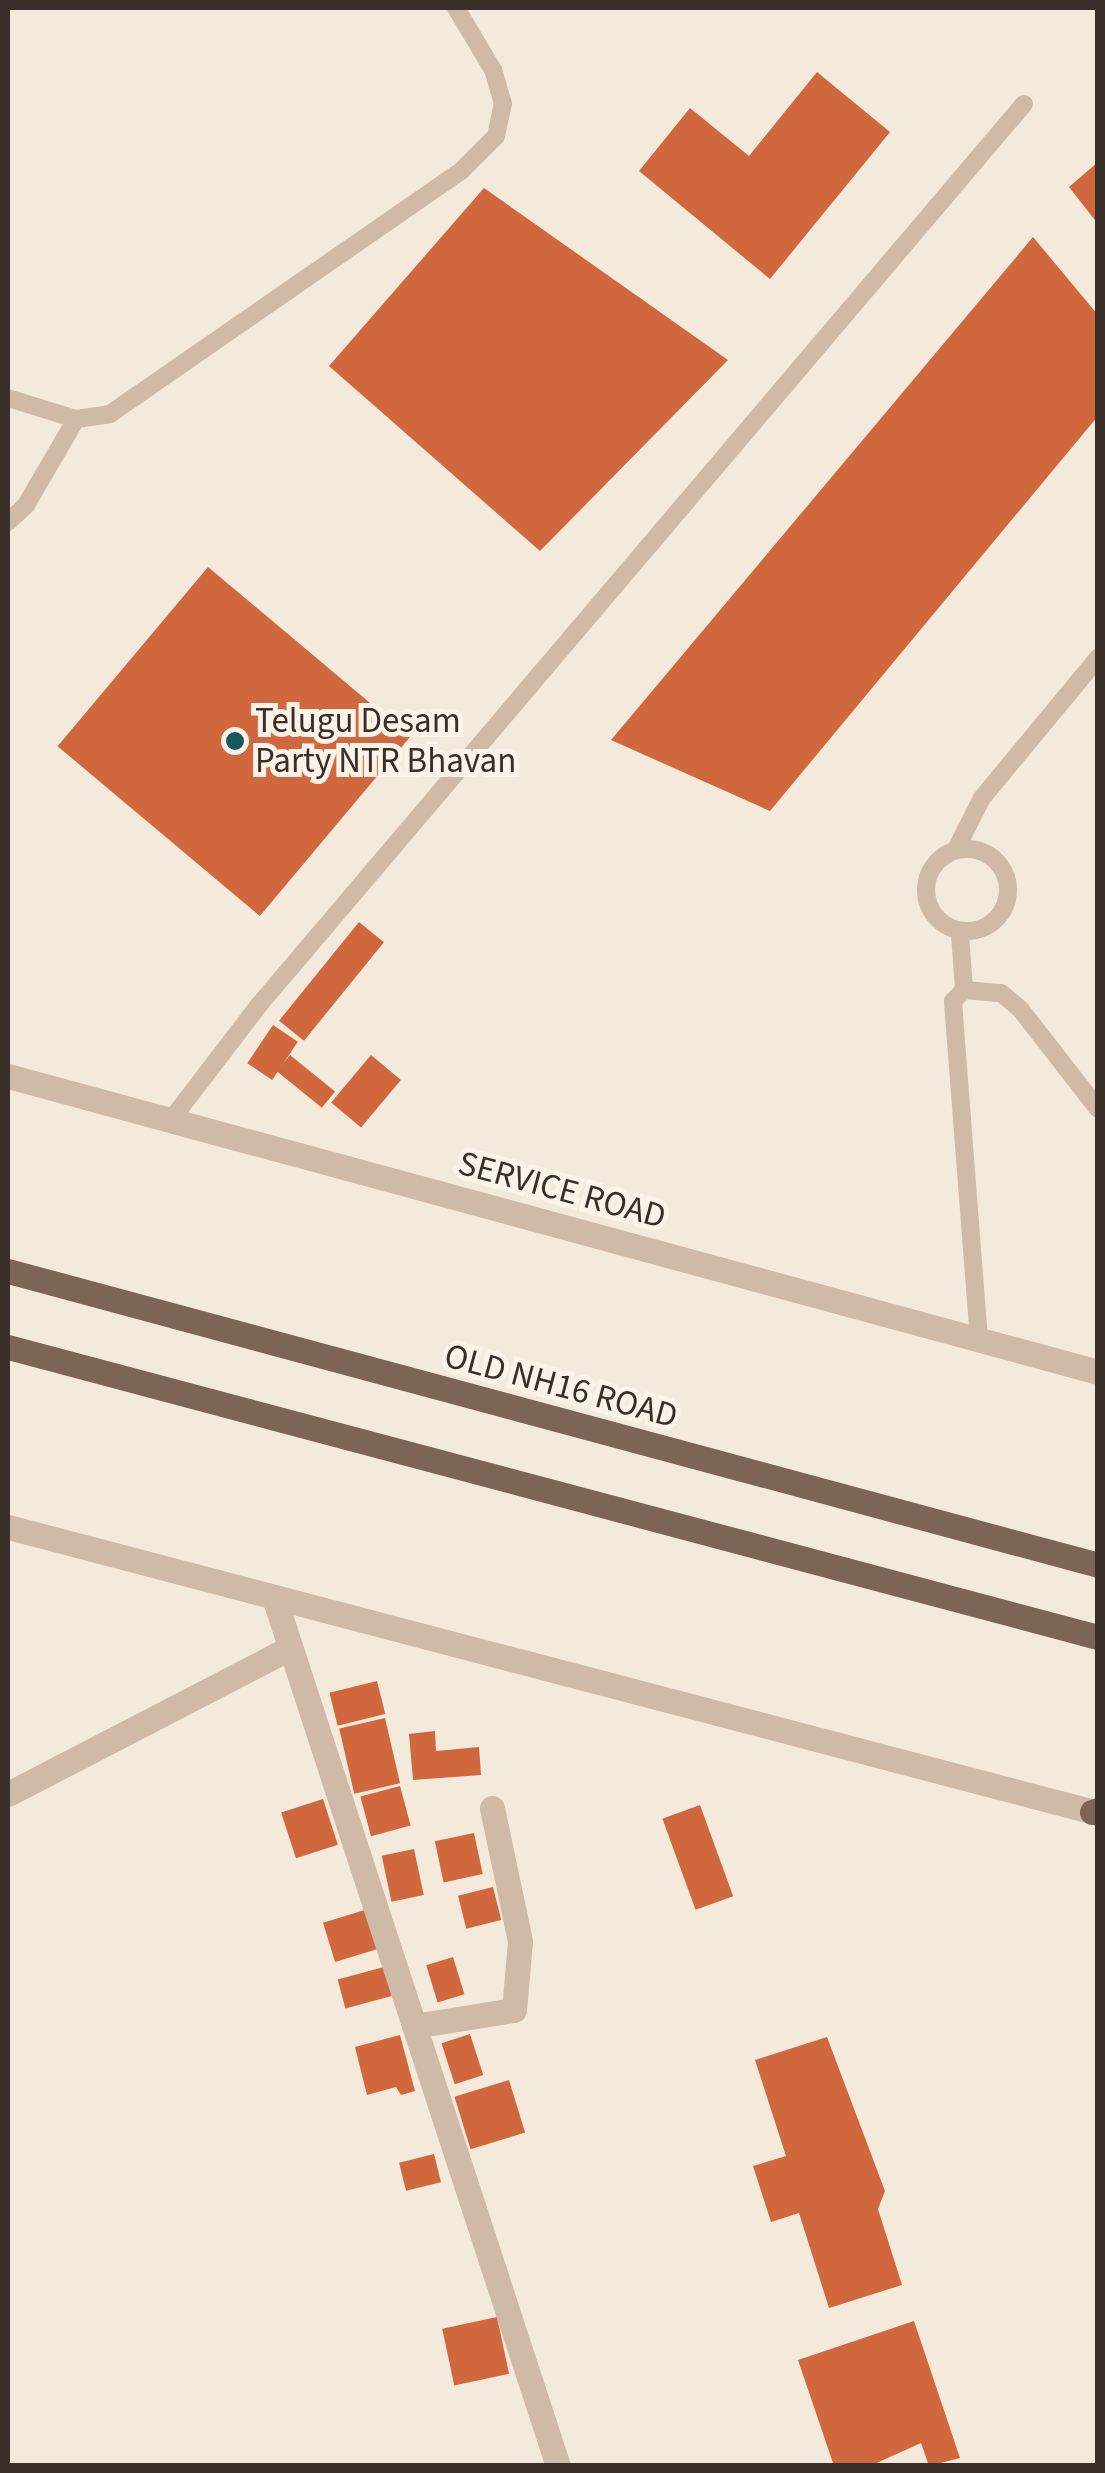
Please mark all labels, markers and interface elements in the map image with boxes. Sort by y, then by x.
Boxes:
place label: Telugu Desam Party NTR Bhavan [255,700,516,782]
marker: Telugu Desam Party NTR Bhavan [224,730,246,752]
street label: SERVICE ROAD [454,1142,670,1238]
street label: OLD NH16 ROAD [440,1335,682,1437]

